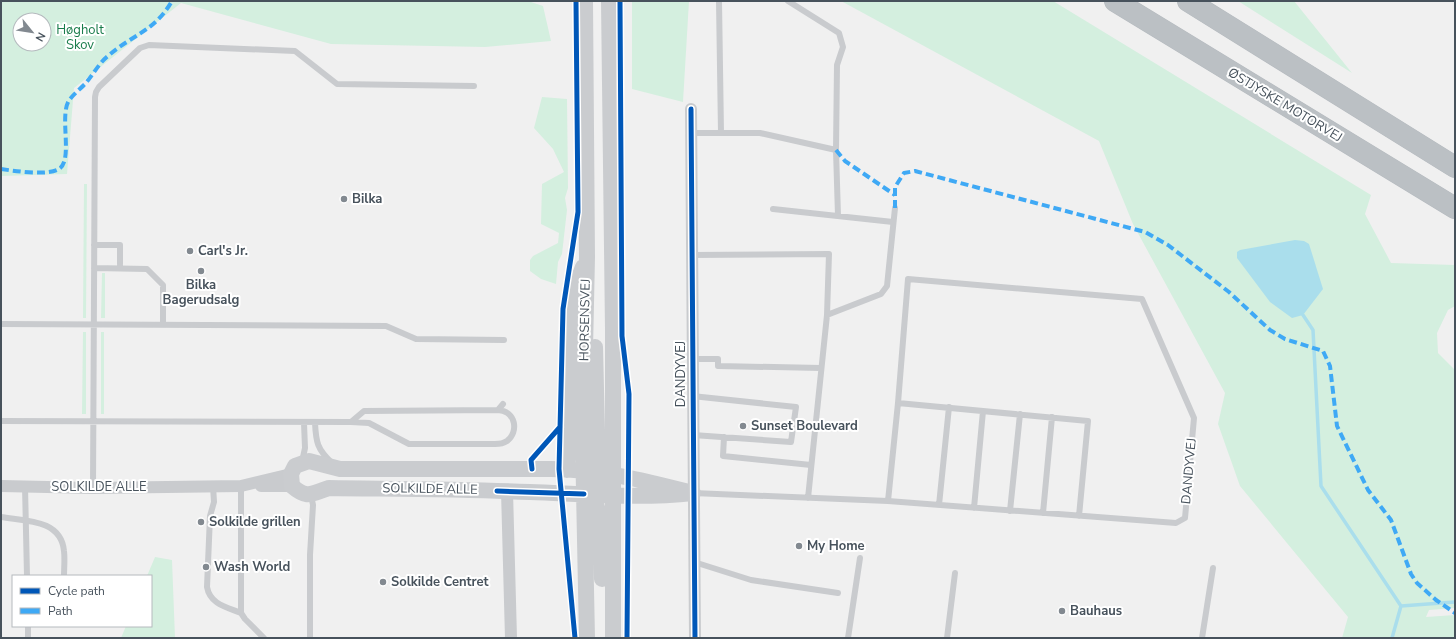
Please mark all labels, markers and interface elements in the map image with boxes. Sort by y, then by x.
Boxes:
north arrow [12,12,52,52]
park label: Høgholt Skov [56,21,104,54]
text: N [32,29,49,44]
street label: ØSTJYSKE MOTORVEJ [1224,64,1346,146]
place label: Bilka [352,190,382,208]
marker: Bilka [339,194,349,204]
place label: Carl's Jr. [198,242,248,260]
marker: Carl's Jr. [185,246,195,256]
marker: Bilka Bagerudsalg [196,266,206,276]
place label: Bilka Bagerudsalg [163,276,239,309]
street label: HORSENSVEJ [575,279,595,361]
street label: DANDYVEJ [672,341,690,407]
place label: Sunset Boulevard [751,417,858,435]
marker: Sunset Boulevard [738,421,748,431]
street label: DANDYVEJ [1177,437,1201,505]
street label: SOLKILDE ALLE [51,478,147,496]
street label: SOLKILDE ALLE [382,479,478,499]
place label: Solkilde grillen [209,513,301,531]
marker: Solkilde grillen [196,517,206,527]
place label: My Home [807,537,865,555]
marker: My Home [794,541,804,551]
place label: Wash World [214,558,290,576]
marker: Wash World [201,562,211,572]
place label: Solkilde Centret [391,573,490,591]
legend [12,575,152,627]
marker: Solkilde Centret [378,577,388,587]
text: Cycle path [48,583,105,599]
place label: Bauhaus [1070,602,1122,620]
text: Path [48,603,73,619]
marker: Bauhaus [1057,606,1067,616]

